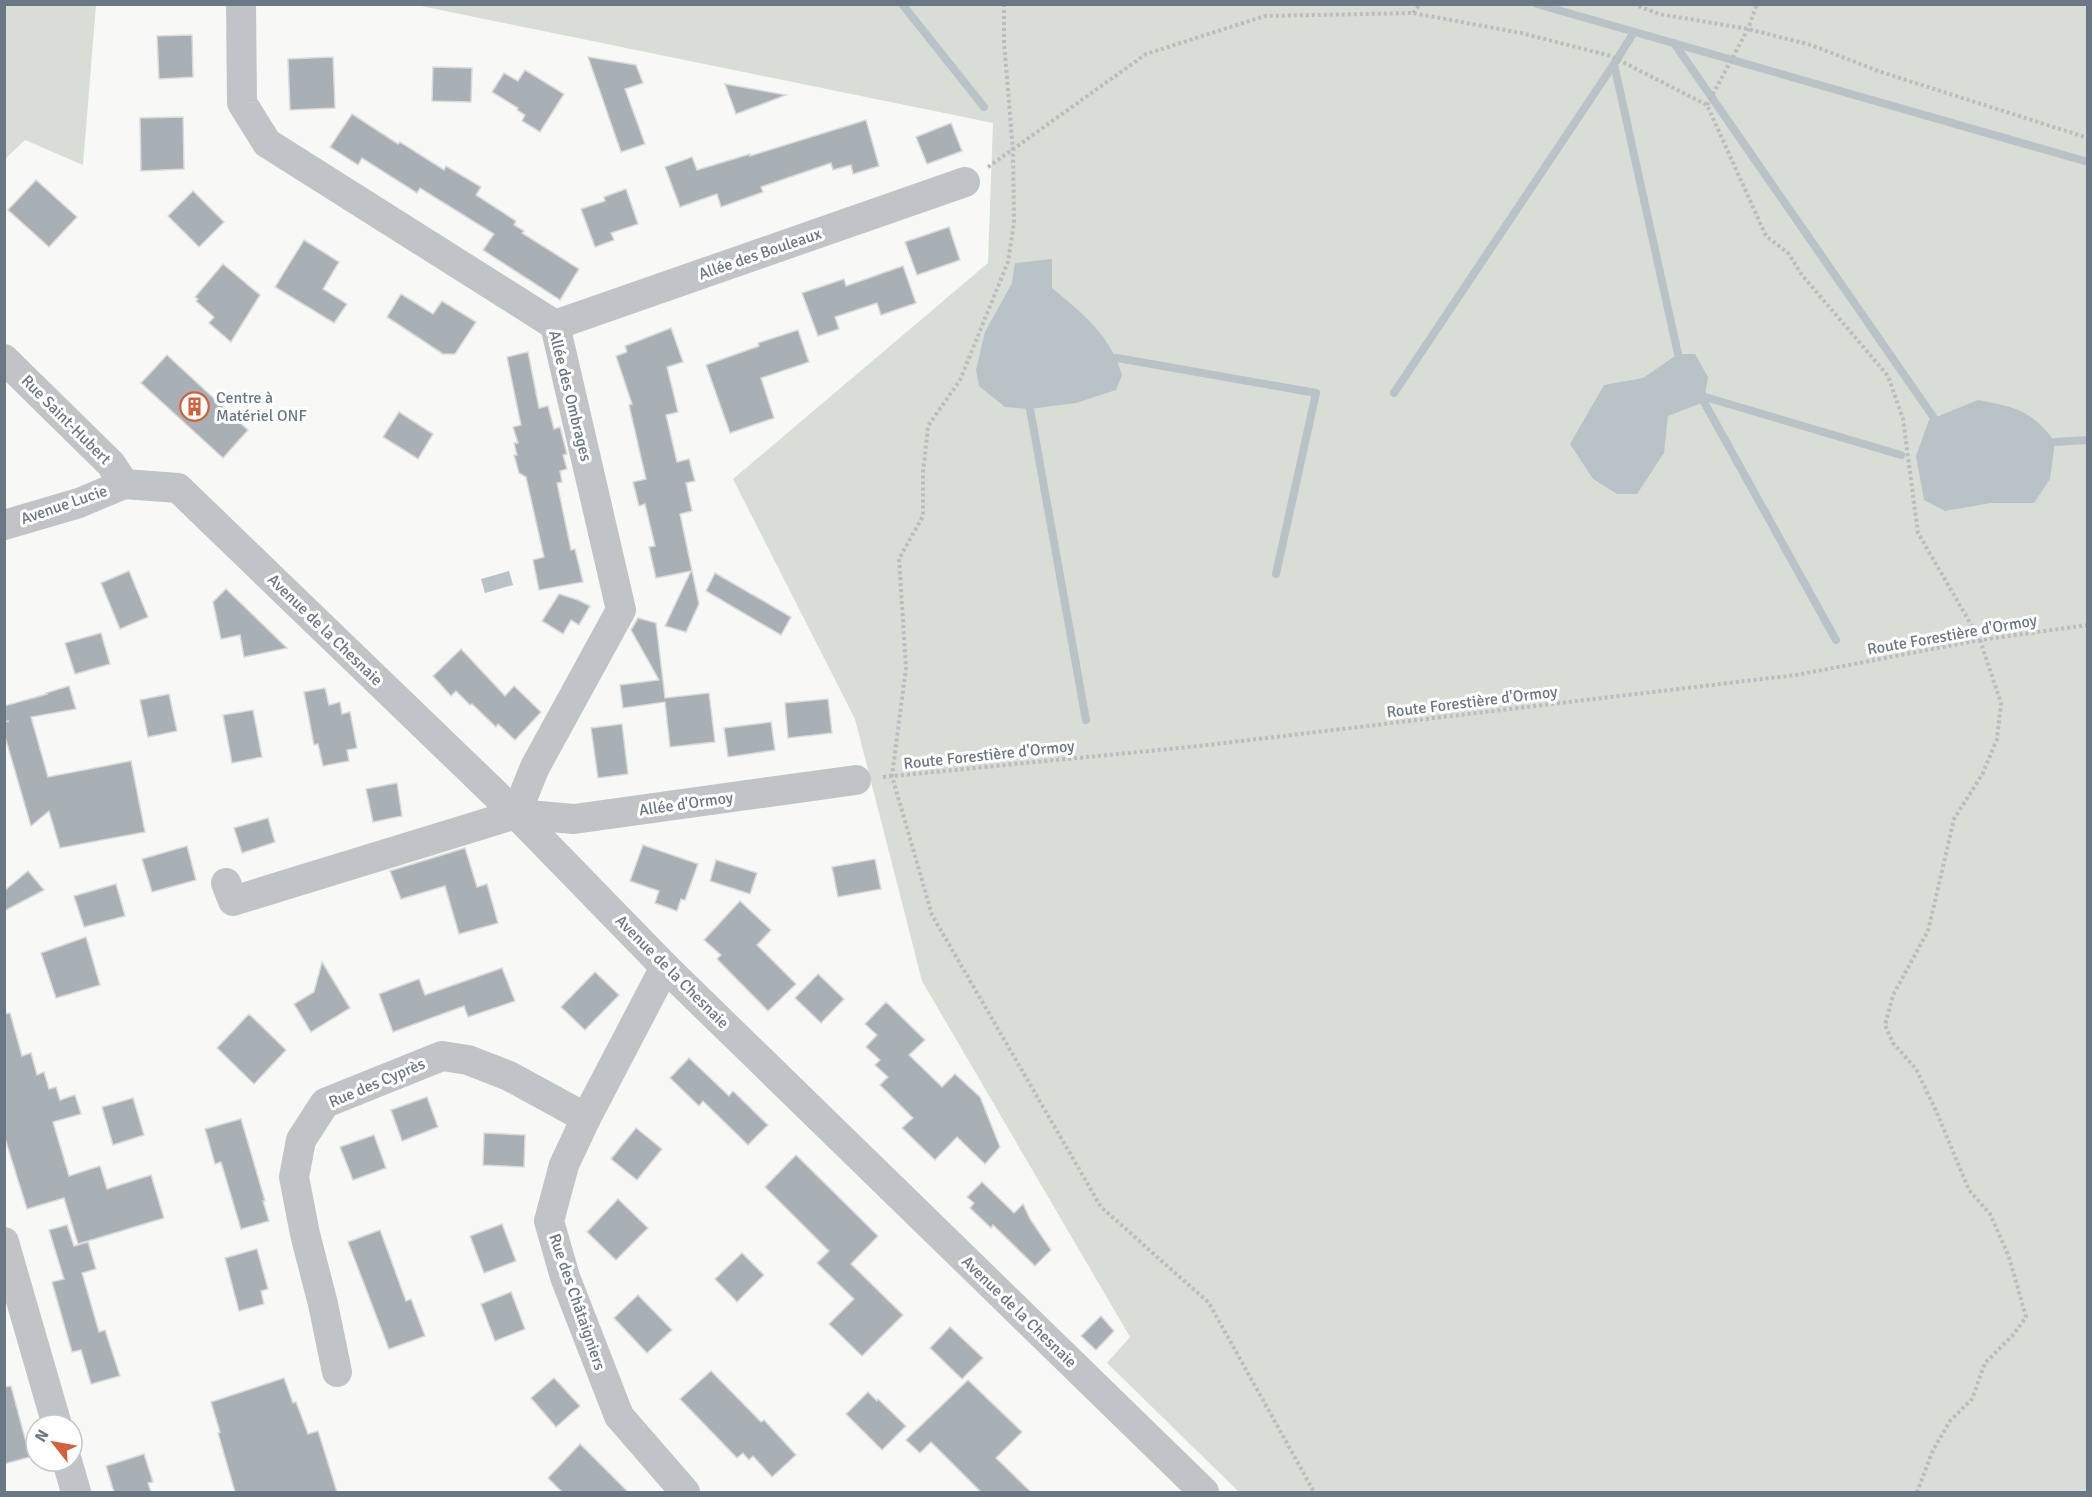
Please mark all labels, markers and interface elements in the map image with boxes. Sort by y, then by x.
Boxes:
street label: Allée des Bouleaux [696,223,825,284]
street label: Allée des Ombrages [544,328,596,464]
street label: Rue Saint-Hubert [17,371,115,469]
place label: Centre à Matériel ONF [216,388,307,426]
building icon: Centre à Matériel ONF [179,391,211,423]
street label: Avenue Lucie [18,481,110,529]
street label: Avenue de la Chesnaie [263,570,387,690]
street label: Route Forestière d'Ormoy [1866,610,2039,660]
street label: Route Forestière d'Ormoy [1385,682,1559,722]
street label: Route Forestière d'Ormoy [902,736,1076,774]
street label: Allée d'Ormoy [638,787,735,820]
street label: Avenue de la Chesnaie [611,911,733,1033]
street label: Rue des Cyprès [326,1054,428,1112]
street label: Rue des Châtaigniers [544,1231,610,1373]
street label: Avenue de la Chesnaie [957,1252,1081,1372]
north arrow [24,1413,84,1473]
text: N [31,1426,53,1446]

